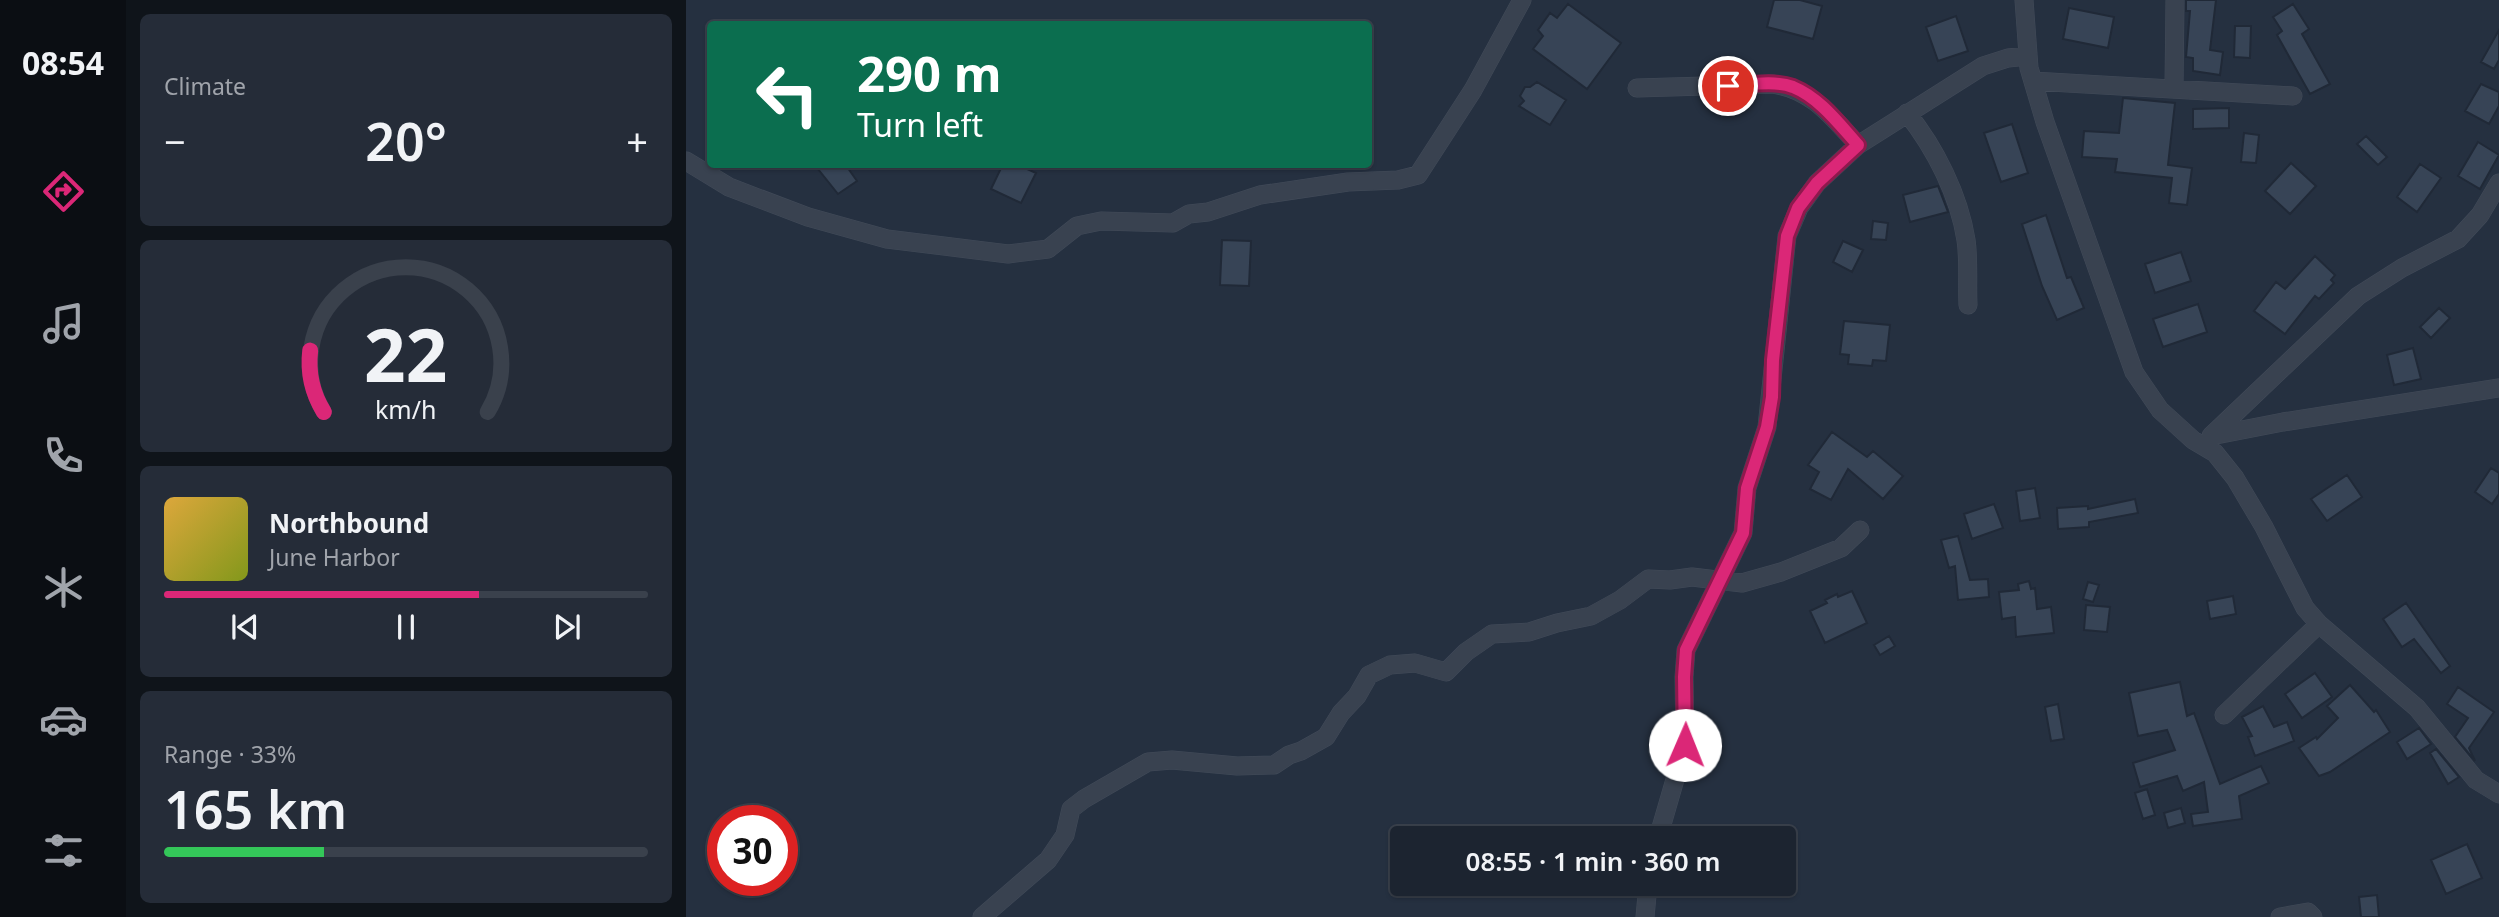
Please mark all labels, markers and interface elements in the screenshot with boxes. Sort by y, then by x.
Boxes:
text: 290 m [857,40,1002,106]
text: 08:54 [22,41,104,84]
icon: left [742,49,833,140]
pin [1698,56,1758,116]
icon: arrive [1709,67,1747,105]
text: Climate [164,70,246,102]
text: Turn left [857,103,983,146]
text: 20° [365,105,447,176]
text: − [164,115,186,167]
text: + [626,115,648,167]
icon: directions [39,167,88,216]
icon: music [39,299,88,348]
text: 22 [364,304,448,403]
text: km/h [375,391,437,425]
icon: phone [39,431,88,480]
text: Northbound [269,505,429,541]
text: June Harbor [269,541,400,573]
icon: climate [39,563,88,612]
icon: previous [226,608,264,646]
icon: pause [387,608,425,646]
icon: next [548,608,586,646]
icon: car [39,695,88,744]
position arrow [1648,708,1722,782]
text: Range · 33% [164,738,296,770]
text: 165 km [164,773,347,844]
speed limit sign: 30 [707,805,798,896]
icon: filters [39,826,88,875]
text: 08:55 · 1 min · 360 m [1466,843,1720,879]

